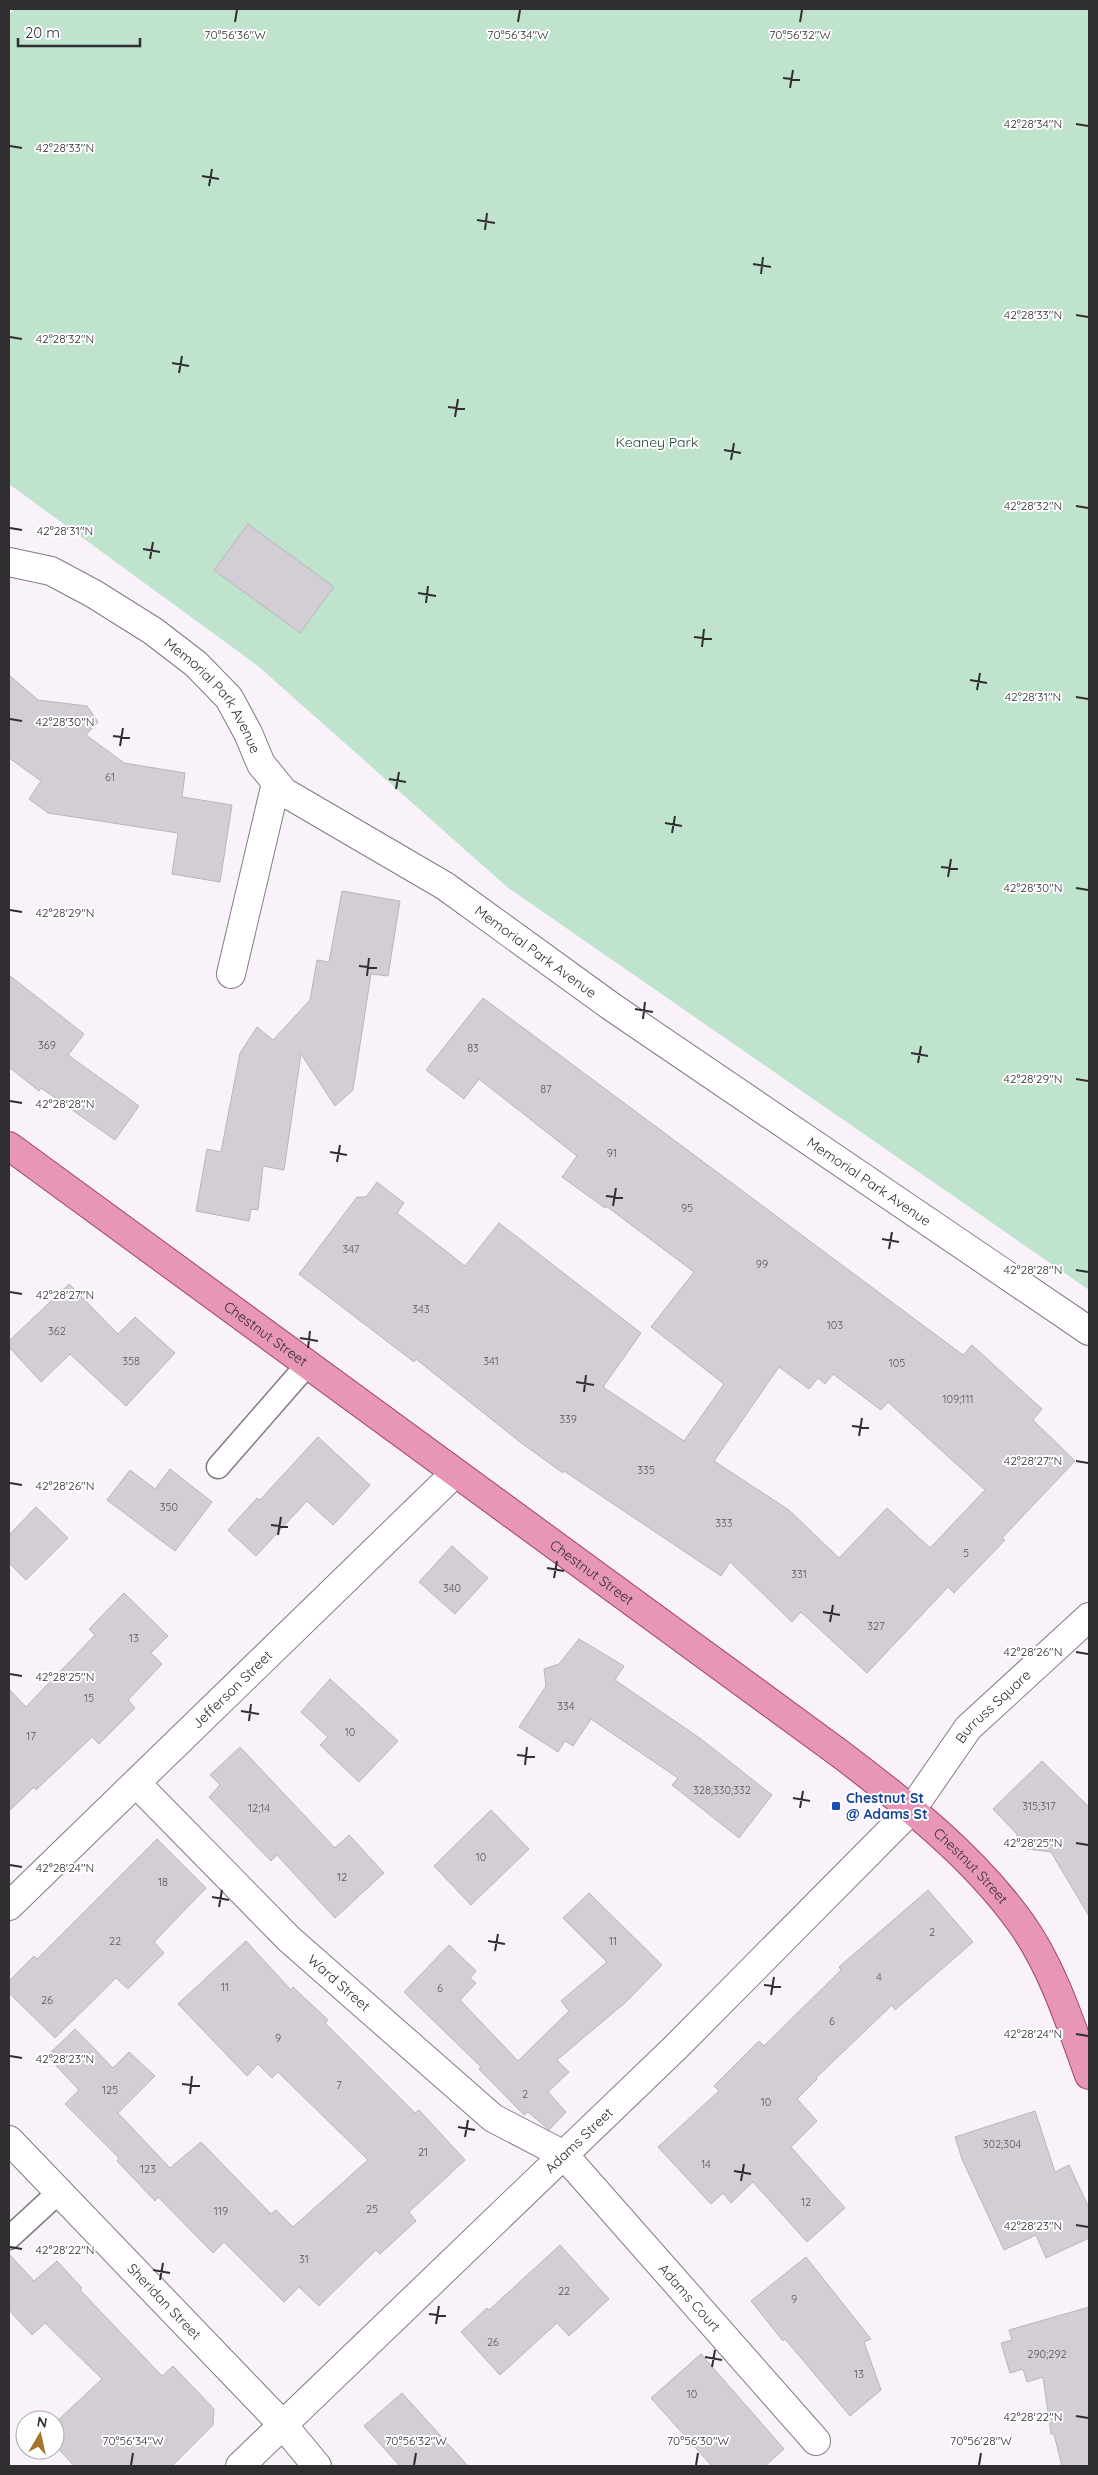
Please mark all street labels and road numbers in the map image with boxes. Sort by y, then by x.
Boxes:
street label: Memorial Park Avenue [161,634,265,756]
street label: Memorial Park Avenue [471,902,600,1002]
street label: Memorial Park Avenue [804,1133,935,1230]
street label: Chestnut Street [220,1297,311,1370]
street label: Chestnut Street [546,1536,637,1609]
street label: Jefferson Street [188,1646,276,1732]
street label: Burruss Square [951,1666,1035,1747]
street label: Chestnut Street [930,1824,1012,1908]
street label: Ward Street [304,1950,374,2015]
street label: Adams Street [541,2103,617,2177]
street label: Sheridan Street [123,2259,205,2344]
street label: Adams Court [655,2260,725,2336]

